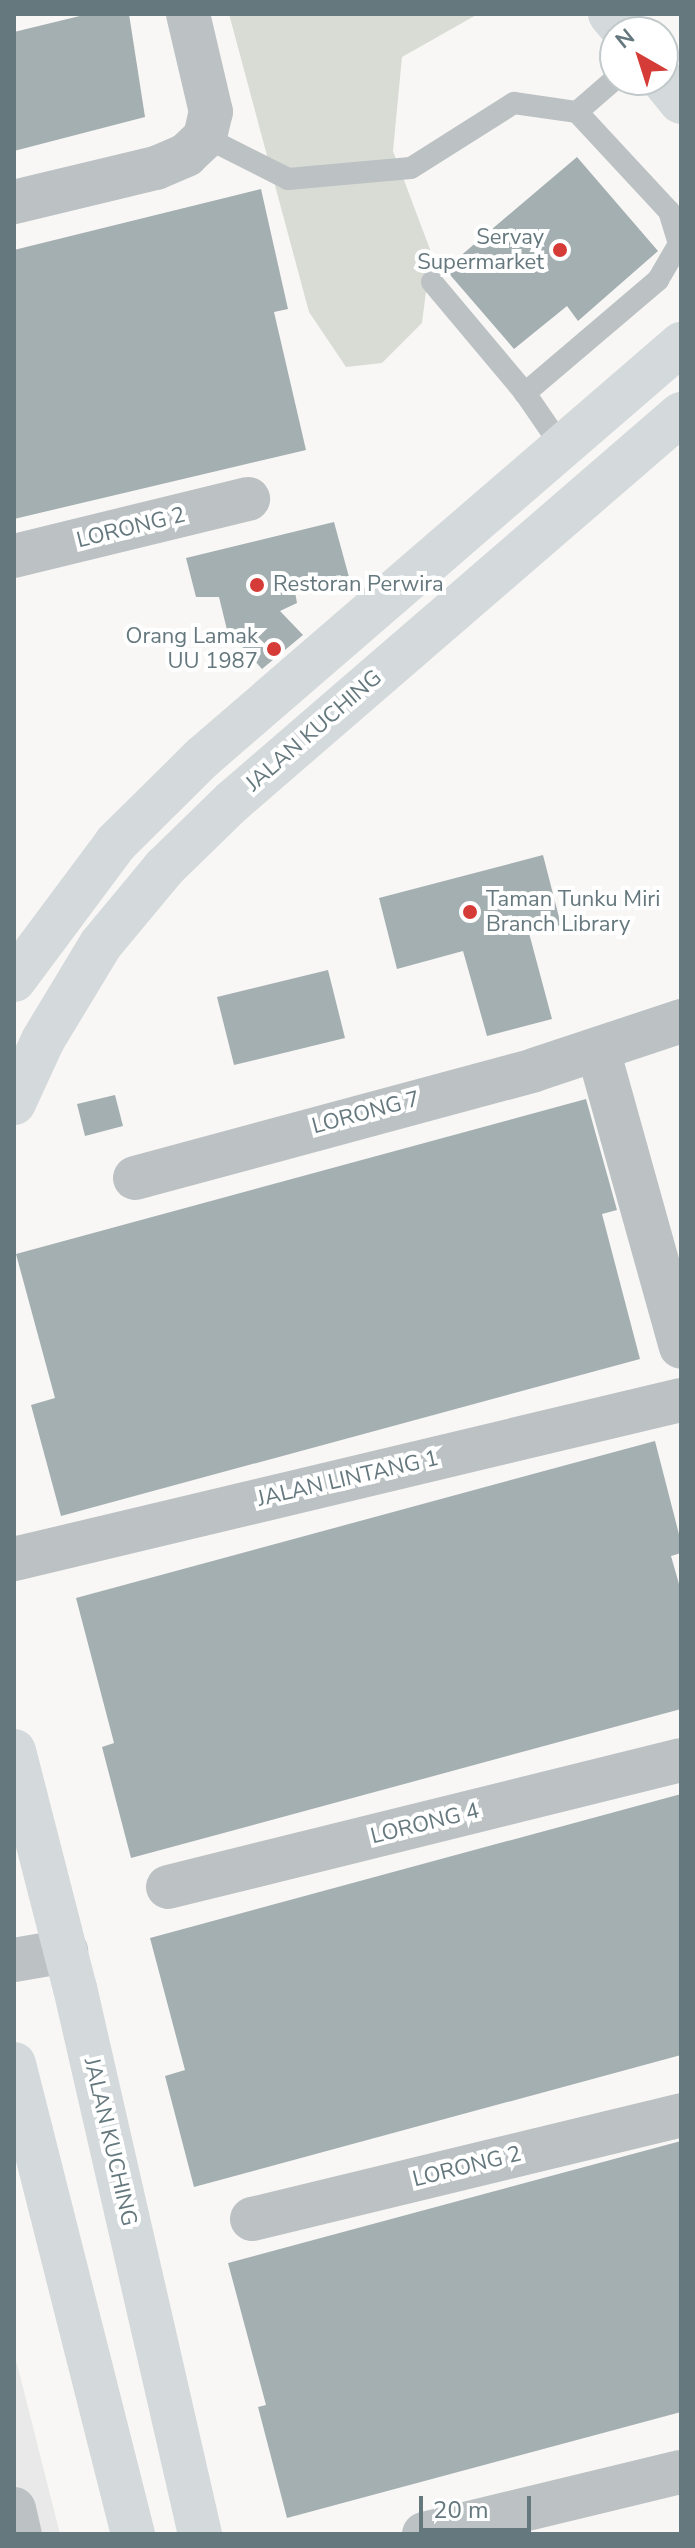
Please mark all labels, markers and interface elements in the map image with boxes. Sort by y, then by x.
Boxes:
north arrow [599,16,679,96]
text: N [609,22,641,56]
place label: Servay Supermarket [417,224,544,276]
marker: Servay Supermarket [551,241,569,259]
street label: LORONG 2 [74,502,188,554]
place label: Restoran Perwira [273,572,444,598]
marker: Restoran Perwira [248,576,266,594]
place label: Orang Lamak UU 1987 [126,623,258,674]
marker: Orang Lamak UU 1987 [265,640,283,658]
street label: JALAN KUCHING [241,665,387,797]
place label: Taman Tunku Miri Branch Library [486,886,660,938]
marker: Taman Tunku Miri Branch Library [461,903,479,921]
street label: LORONG 7 [309,1086,423,1140]
street label: JALAN LINTANG 1 [255,1445,441,1513]
street label: LORONG 4 [368,1798,482,1850]
street label: JALAN KUCHING [78,2055,142,2229]
street label: LORONG 2 [410,2141,524,2193]
scale bar [423,2480,535,2530]
text: 20 m [433,2494,489,2526]

